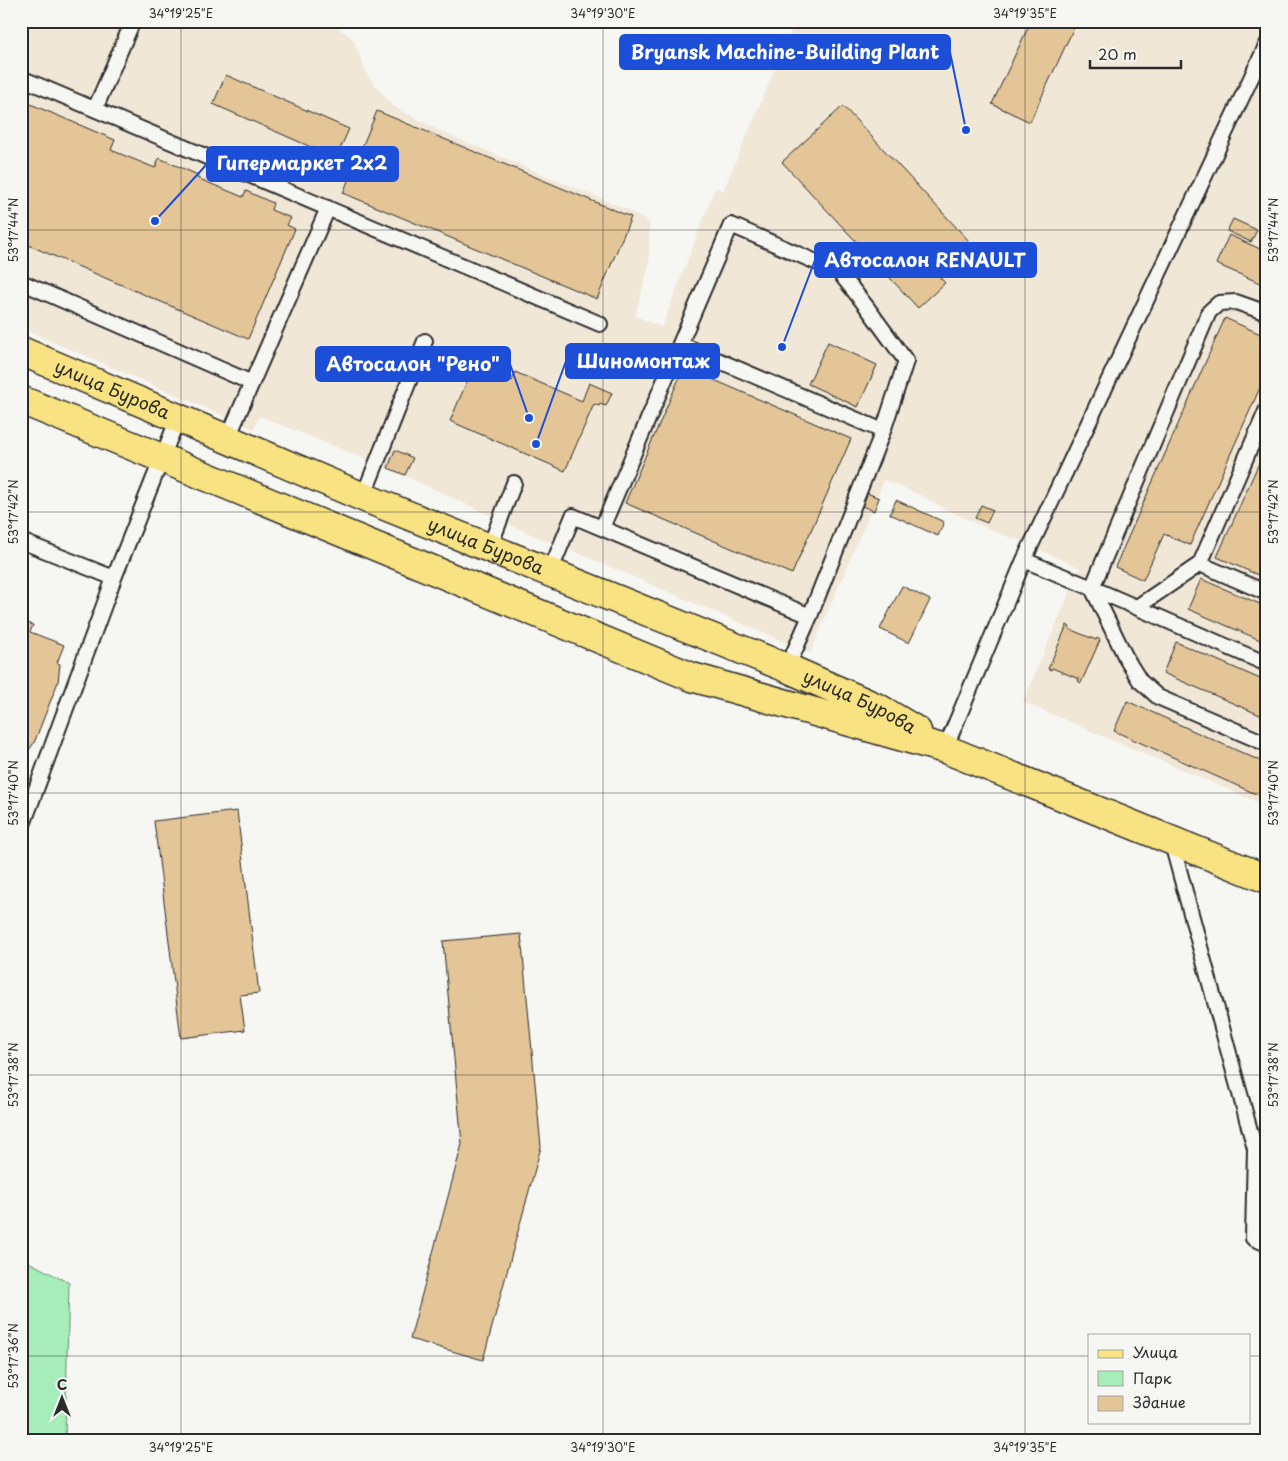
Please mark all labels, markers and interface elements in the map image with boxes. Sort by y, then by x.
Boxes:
text: 34°19'25"E [149,4,213,22]
text: 34°19'30"E [570,4,636,22]
text: 34°19'35"E [993,4,1057,22]
callout: Bryansk Machine-Building Plant [620,35,950,69]
text: Bryansk Machine-Building Plant [631,37,939,65]
scale bar [1090,38,1182,70]
text: 20 m [1098,42,1137,65]
callout: Гипермаркет 2х2 [207,147,398,181]
text: Гипермаркет 2х2 [217,148,387,176]
text: 53°17'44"N [4,197,22,263]
text: 53°17'44"N [1264,197,1282,263]
callout: Автосалон RENAULT [815,243,1036,277]
text: Автосалон RENAULT [824,245,1026,273]
callout: Шиномонтаж [566,344,719,378]
text: Шиномонтаж [576,346,710,374]
callout: Автосалон "Рено" [316,347,510,381]
text: Автосалон "Рено" [326,349,500,377]
street label: улица Бурова [51,352,175,425]
text: 53°17'42"N [4,479,22,545]
text: 53°17'42"N [1264,479,1282,545]
street label: улица Бурова [424,509,549,581]
street label: улица Бурова [799,662,923,740]
text: 53°17'40"N [4,760,22,826]
text: 53°17'40"N [1264,760,1282,826]
text: 53°17'38"N [4,1042,22,1108]
text: 53°17'38"N [1264,1042,1282,1108]
text: 53°17'36"N [4,1323,22,1389]
legend [1088,1334,1250,1424]
text: Улица [1133,1340,1178,1363]
text: Парк [1133,1366,1172,1389]
north arrow [38,1374,88,1424]
text: С [57,1374,67,1395]
text: Здание [1133,1390,1186,1413]
text: 34°19'25"E [149,1438,213,1456]
text: 34°19'30"E [570,1438,636,1456]
text: 34°19'35"E [993,1438,1057,1456]

